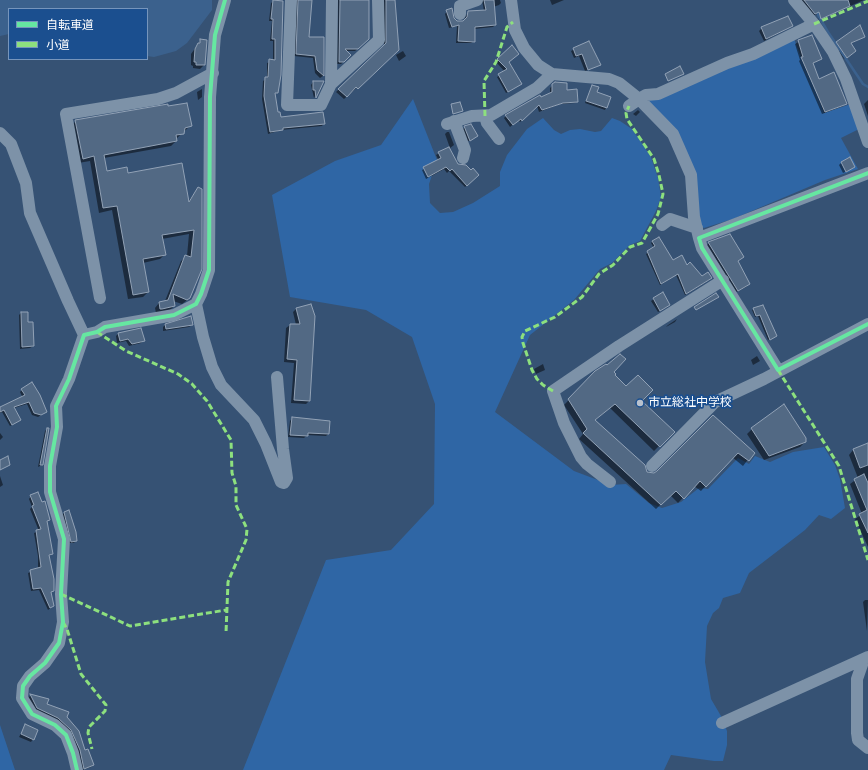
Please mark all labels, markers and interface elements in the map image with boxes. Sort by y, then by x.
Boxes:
legend [8,8,148,60]
text: 自転車道 [46,18,94,33]
text: 小道 [46,38,70,53]
place label: 市立総社中学校 [648,396,732,410]
marker: 市立総社中学校 [635,398,645,408]

